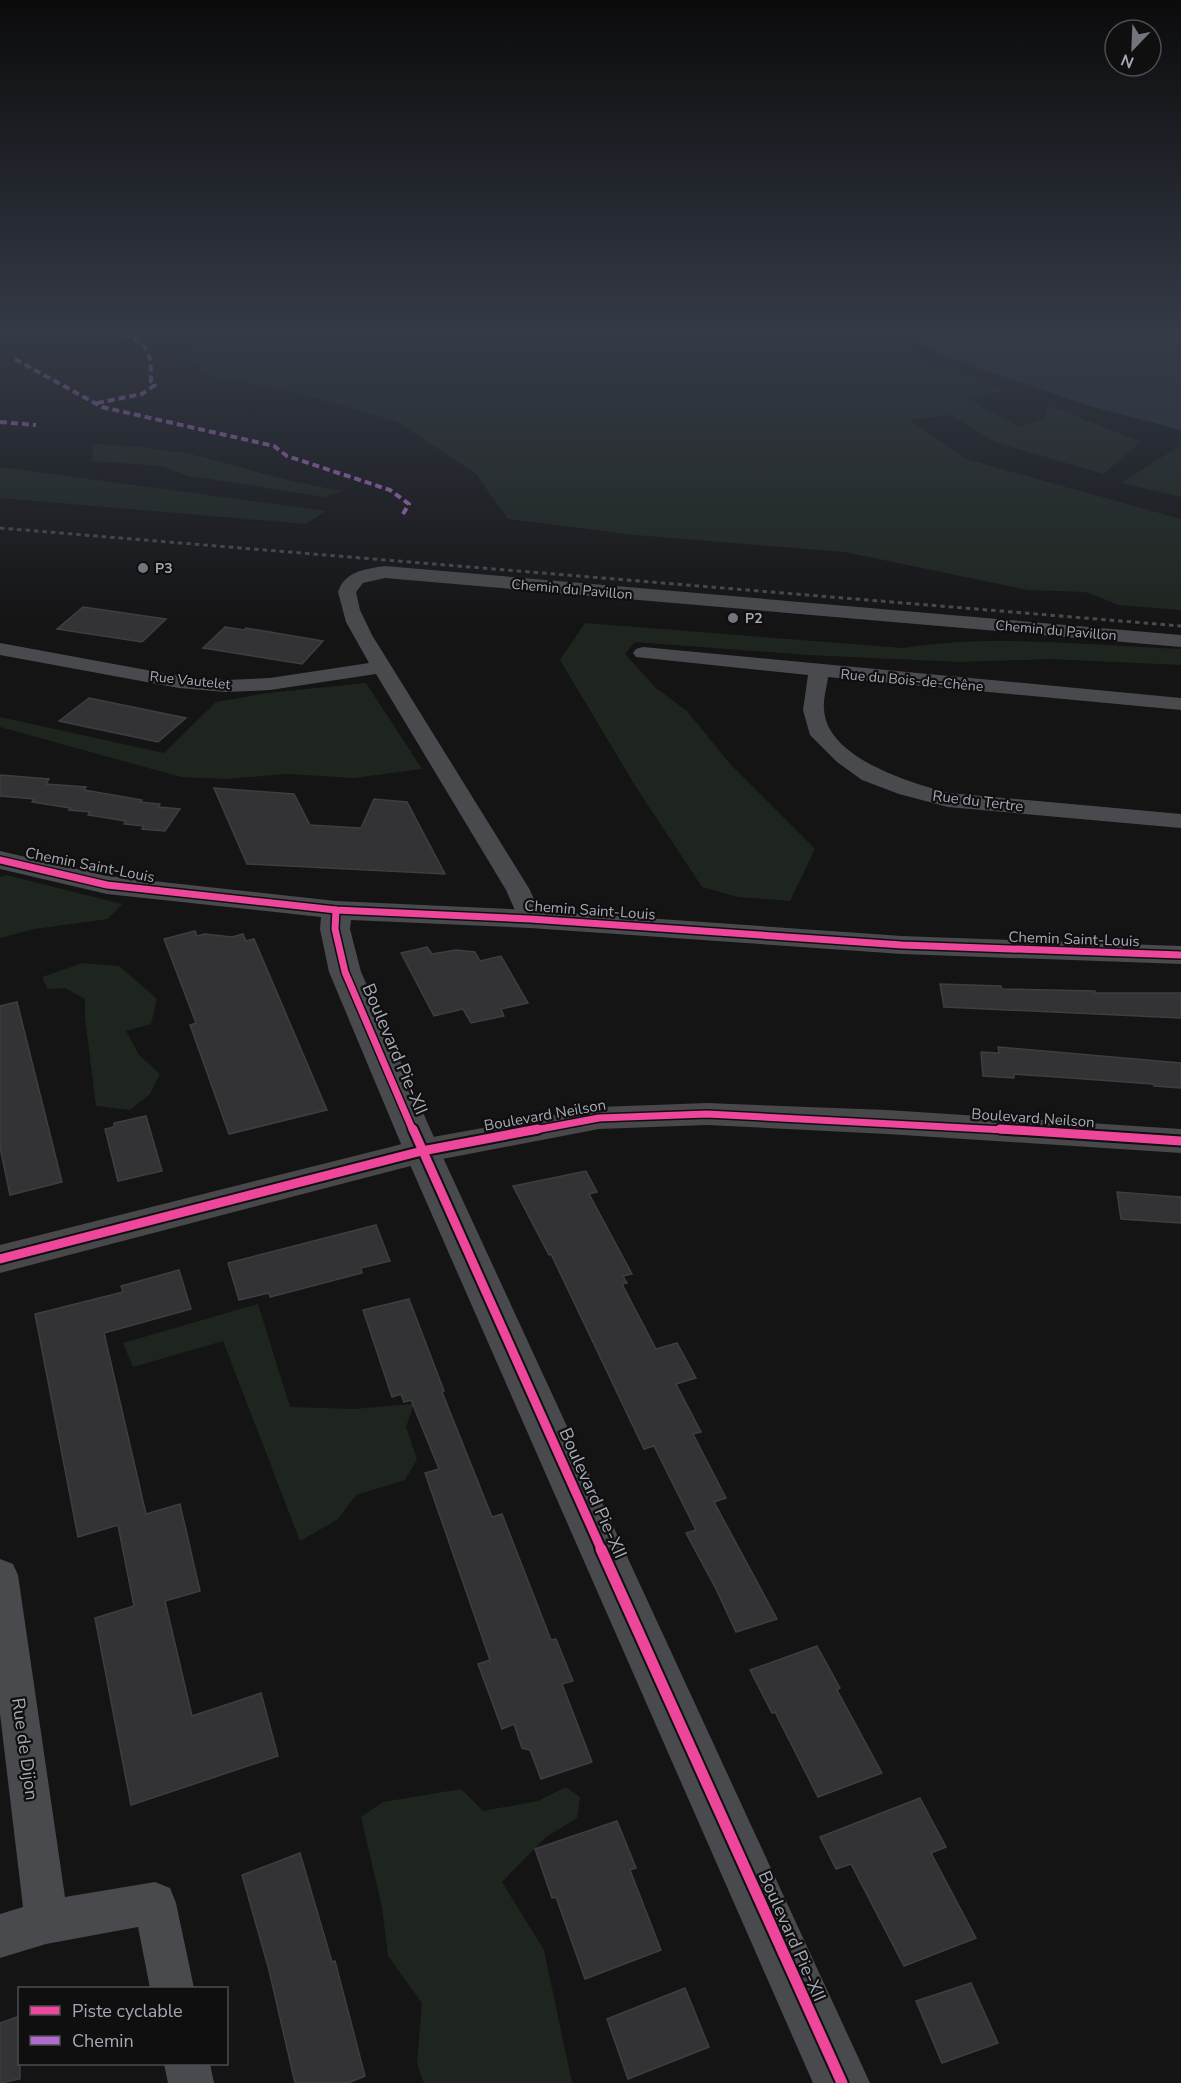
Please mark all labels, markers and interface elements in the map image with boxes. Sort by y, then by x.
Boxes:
north arrow [1103,18,1163,78]
text: N [1118,48,1137,73]
place label: P3 [155,559,173,578]
marker: P3 [136,561,150,575]
street label: Chemin du Pavillon [511,575,633,604]
place label: P2 [745,609,763,628]
marker: P2 [726,611,740,625]
street label: Chemin du Pavillon [995,616,1117,645]
street label: Rue du Bois-de-Chêne [840,665,984,696]
street label: Rue Vautelet [149,667,231,694]
street label: Rue du Tertre [931,786,1025,816]
street label: Chemin Saint-Louis [24,843,156,887]
street label: Chemin Saint-Louis [524,895,656,925]
street label: Chemin Saint-Louis [1008,927,1140,951]
street label: Boulevard Pie-XII [357,980,433,1118]
street label: Boulevard Neilson [482,1094,608,1136]
street label: Boulevard Neilson [971,1104,1095,1132]
street label: Boulevard Pie-XII [553,1424,633,1562]
street label: Rue de Dijon [6,1696,44,1802]
street label: Boulevard Pie-XII [752,1867,832,2005]
legend [18,1987,228,2065]
text: Piste cyclable [72,1999,183,2023]
text: Chemin [72,2029,134,2053]

